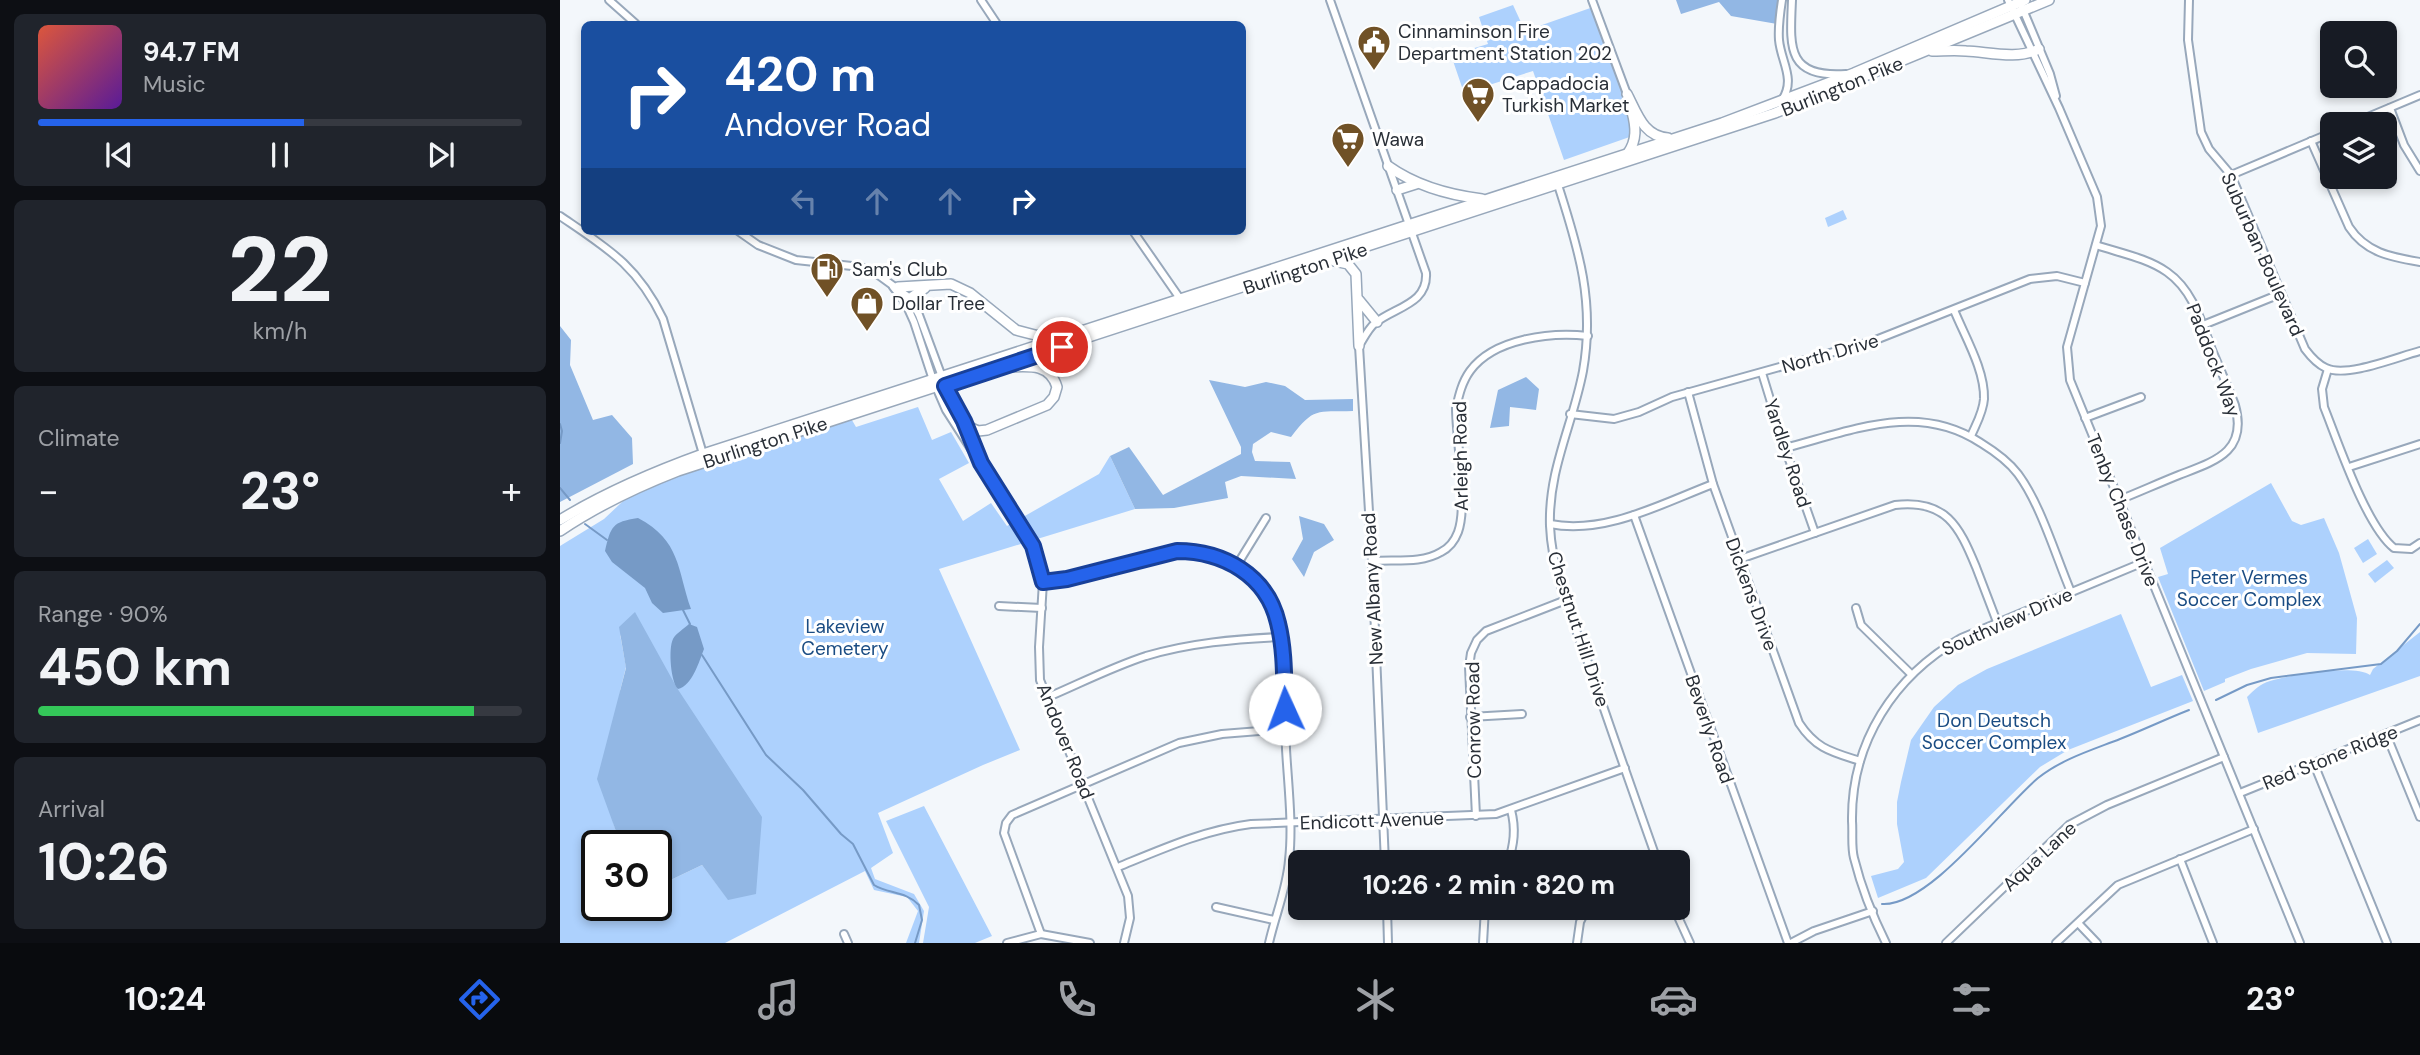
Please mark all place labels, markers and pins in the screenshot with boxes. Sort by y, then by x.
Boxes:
place label: Cinnaminson Fire Department Station 202 [1398,19,1612,66]
public building icon: Cinnaminson Fire Department Station 202 [1355,23,1393,72]
place label: Cappadocia Turkish Market [1502,71,1629,118]
supermarket icon: Cappadocia Turkish Market [1459,75,1497,124]
supermarket icon: Wawa [1329,120,1367,169]
place label: Wawa [1372,127,1424,152]
fuel station icon: Sam's Club [808,250,846,299]
place label: Sam's Club [852,257,948,282]
shop icon: Dollar Tree [848,284,886,333]
place label: Dollar Tree [892,291,985,316]
pin [1032,317,1092,377]

